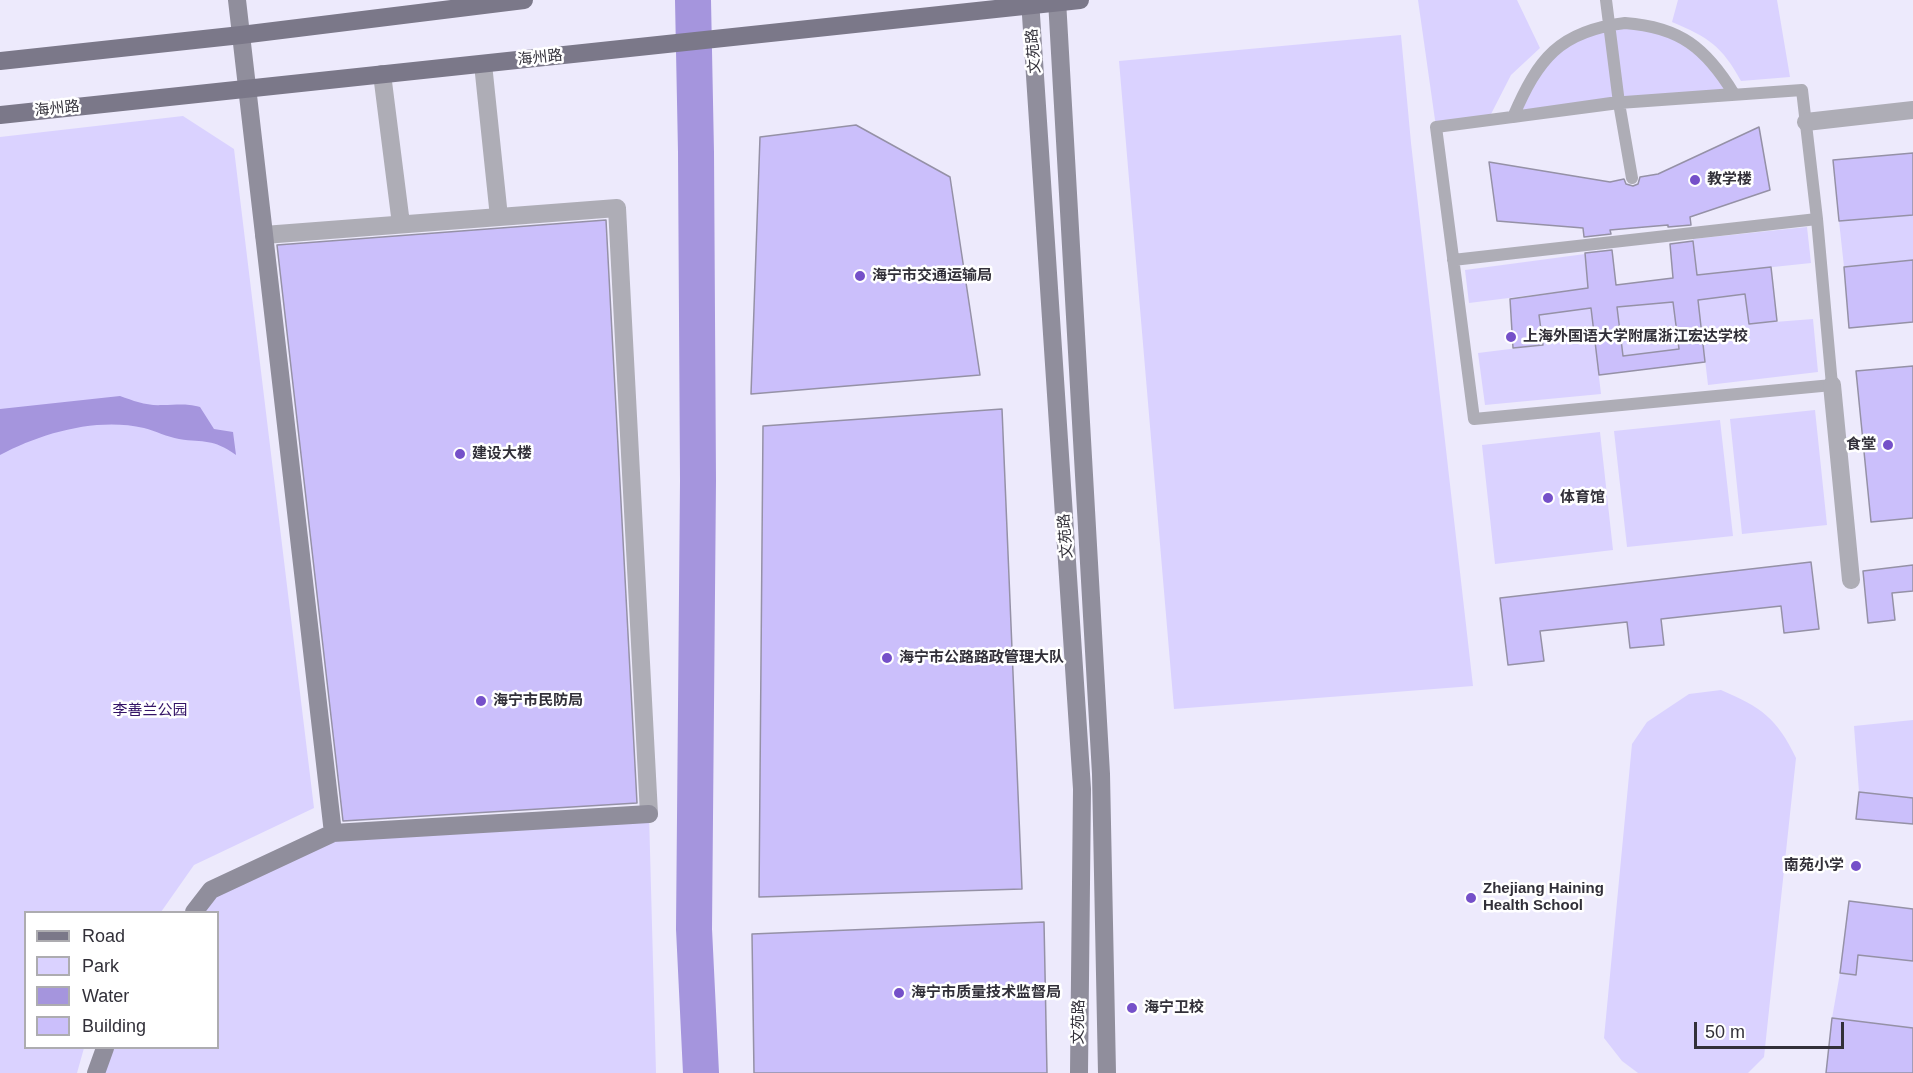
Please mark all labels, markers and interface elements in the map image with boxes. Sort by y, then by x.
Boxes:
street label: 文苑路 [1023,28,1045,74]
street label: 海州路 [517,47,563,69]
street label: 海州路 [34,98,80,120]
place label: 教学楼 [1707,171,1752,189]
marker: 教学楼 [1688,173,1702,187]
place label: 海宁市交通运输局 [872,267,992,285]
marker: 海宁市交通运输局 [853,269,867,283]
place label: 上海外国语大学附属浙江宏达学校 [1523,328,1748,346]
marker: 上海外国语大学附属浙江宏达学校 [1504,330,1518,344]
place label: 食堂 [1846,436,1876,454]
marker: 食堂 [1881,438,1895,452]
place label: 建设大楼 [472,445,532,463]
marker: 建设大楼 [453,447,467,461]
place label: 体育馆 [1560,489,1605,507]
marker: 体育馆 [1541,491,1555,505]
street label: 文苑路 [1055,513,1077,559]
place label: 海宁市公路路政管理大队 [899,649,1064,667]
marker: 海宁市公路路政管理大队 [880,651,894,665]
place label: 海宁市民防局 [493,692,583,710]
marker: 海宁市民防局 [474,694,488,708]
park label: 李善兰公园 [113,702,187,720]
place label: 南苑小学 [1784,857,1844,875]
marker: 南苑小学 [1849,859,1863,873]
place label: Zhejiang Haining Health School [1483,880,1604,915]
marker: Zhejiang Haining Health School [1464,891,1478,905]
legend [24,911,219,1049]
text: Road [82,926,125,946]
text: Park [82,956,119,976]
place label: 海宁市质量技术监督局 [911,984,1061,1002]
text: Water [82,986,129,1006]
marker: 海宁市质量技术监督局 [892,986,906,1000]
street label: 文苑路 [1070,999,1088,1045]
place label: 海宁卫校 [1144,999,1204,1017]
marker: 海宁卫校 [1125,1001,1139,1015]
scale bar [1697,1010,1847,1048]
text: Building [82,1016,146,1036]
text: 50 m [1705,1022,1745,1042]

